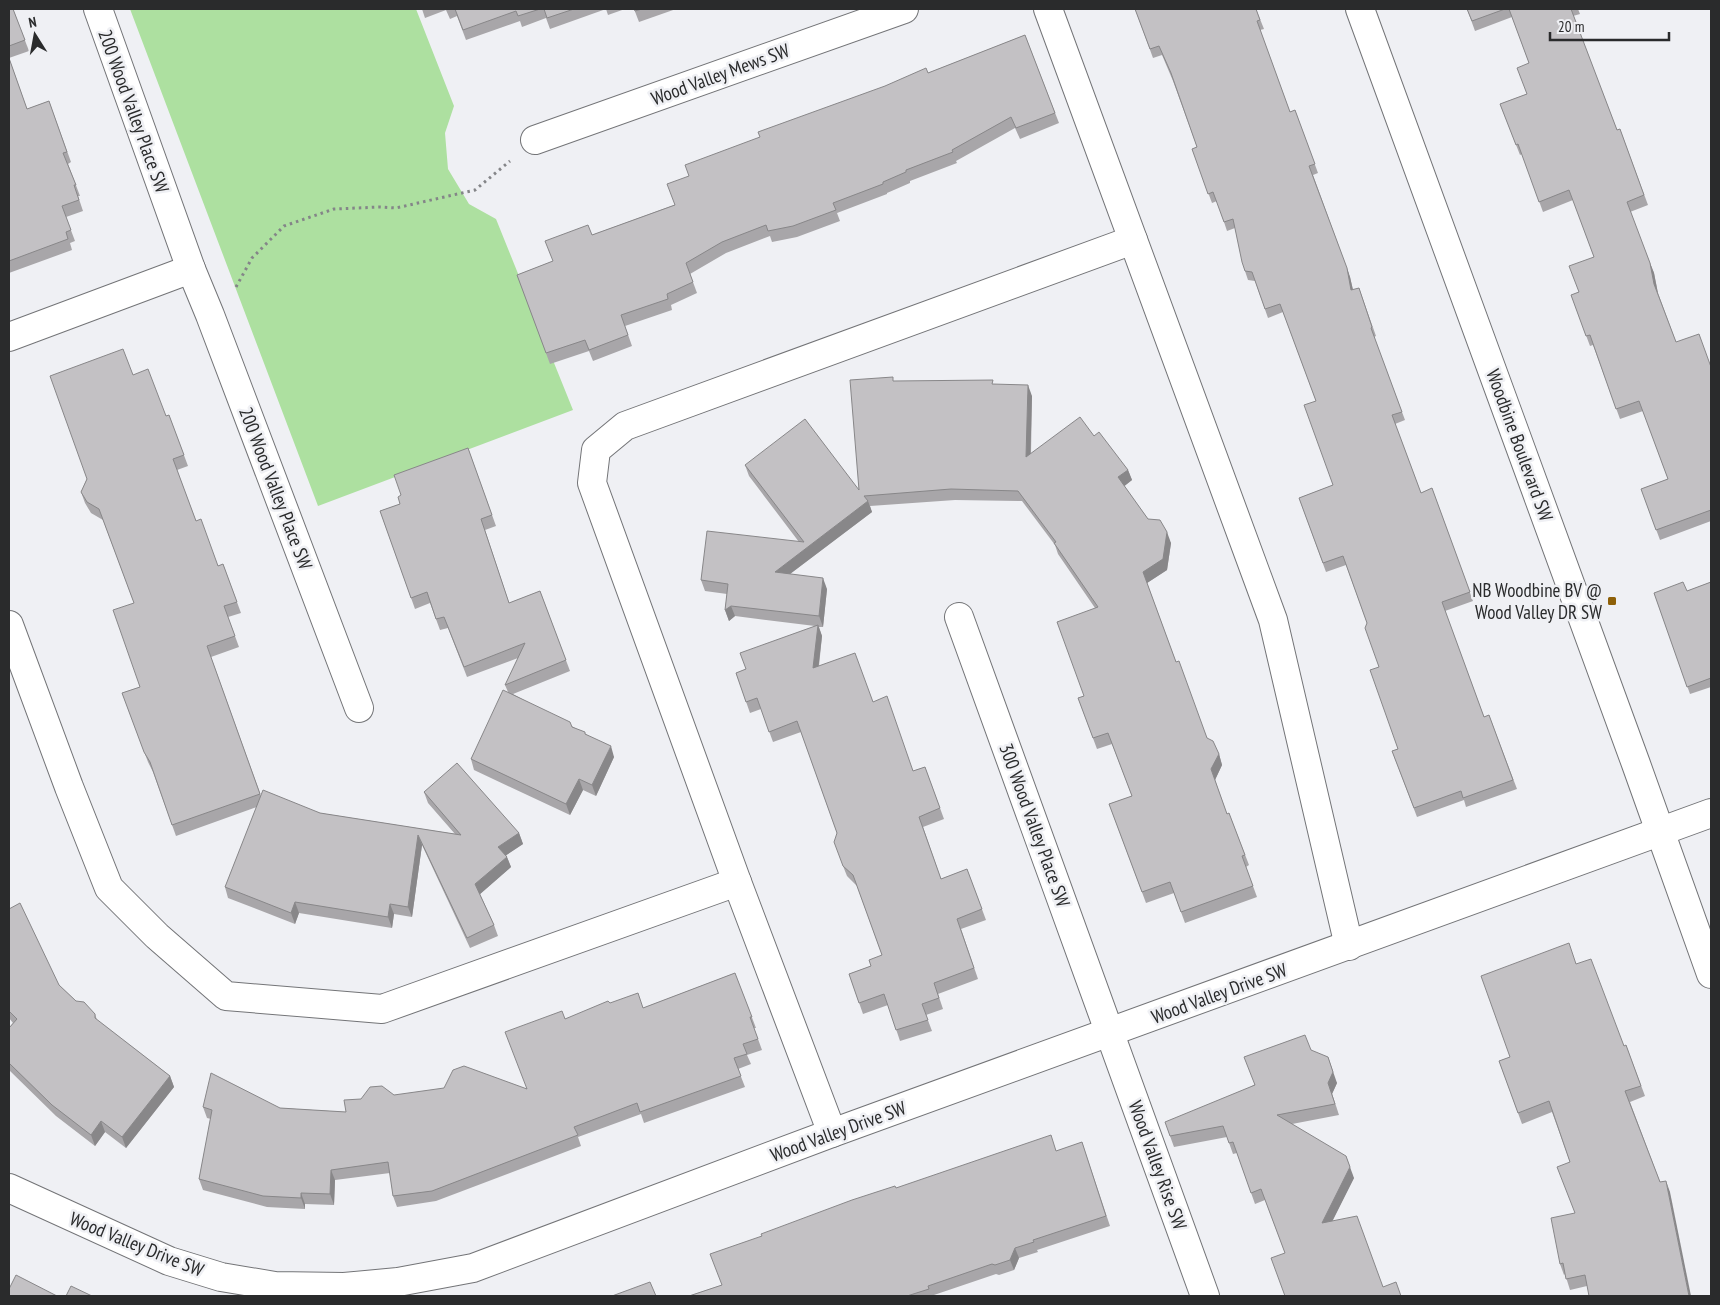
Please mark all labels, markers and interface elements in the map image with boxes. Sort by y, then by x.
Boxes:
north arrow [10,10,60,60]
scale bar [1550,10,1669,42]
text: N [27,13,38,32]
text: 20 m [1558,17,1584,36]
street label: 200 Wood Valley Place SW [93,26,175,196]
street label: Wood Valley Mews SW [648,38,793,110]
street label: Woodbine Boulevard SW [1481,366,1559,524]
street label: 200 Wood Valley Place SW [234,403,318,573]
place label: NB Woodbine BV @ Wood Valley DR SW [1472,578,1602,624]
marker: NB Woodbine BV @ Wood Valley DR SW [1606,595,1618,607]
street label: 300 Wood Valley Place SW [994,740,1076,910]
street label: Wood Valley Drive SW [1148,957,1290,1029]
street label: Wood Valley Drive SW [767,1095,909,1167]
street label: Wood Valley Rise SW [1124,1097,1193,1233]
street label: Wood Valley Drive SW [67,1206,208,1282]

